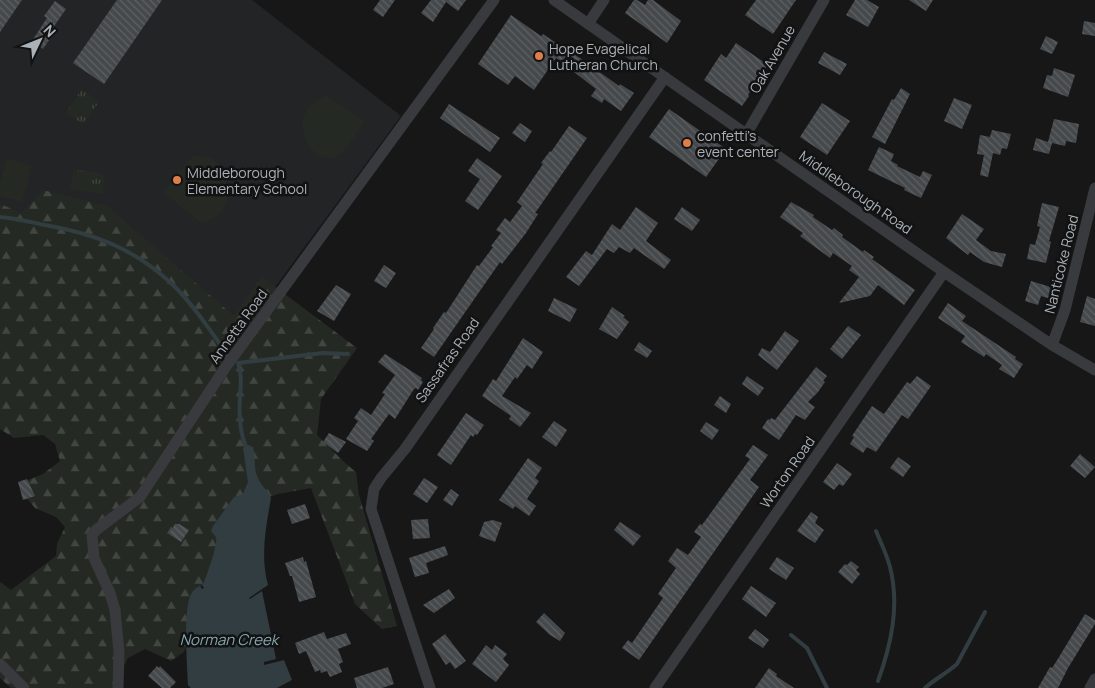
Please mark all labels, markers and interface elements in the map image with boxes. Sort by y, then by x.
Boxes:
north arrow [15,15,65,65]
text: N [39,21,60,41]
street label: Oak Avenue [745,22,799,96]
place label: Hope Evagelical Lutheran Church [549,39,658,74]
marker: Hope Evagelical Lutheran Church [533,50,545,62]
place label: confetti's event center [697,126,779,161]
marker: confetti's event center [681,137,693,149]
street label: Middleborough Road [796,146,916,238]
place label: Middleborough Elementary School [187,163,307,198]
marker: Middleborough Elementary School [171,174,183,186]
street label: Nanticoke Road [1040,213,1082,315]
street label: Annetta Road [205,285,271,367]
street label: Sassafras Road [411,314,483,406]
street label: Worton Road [755,432,819,512]
water label: Norman Creek [180,629,281,650]

